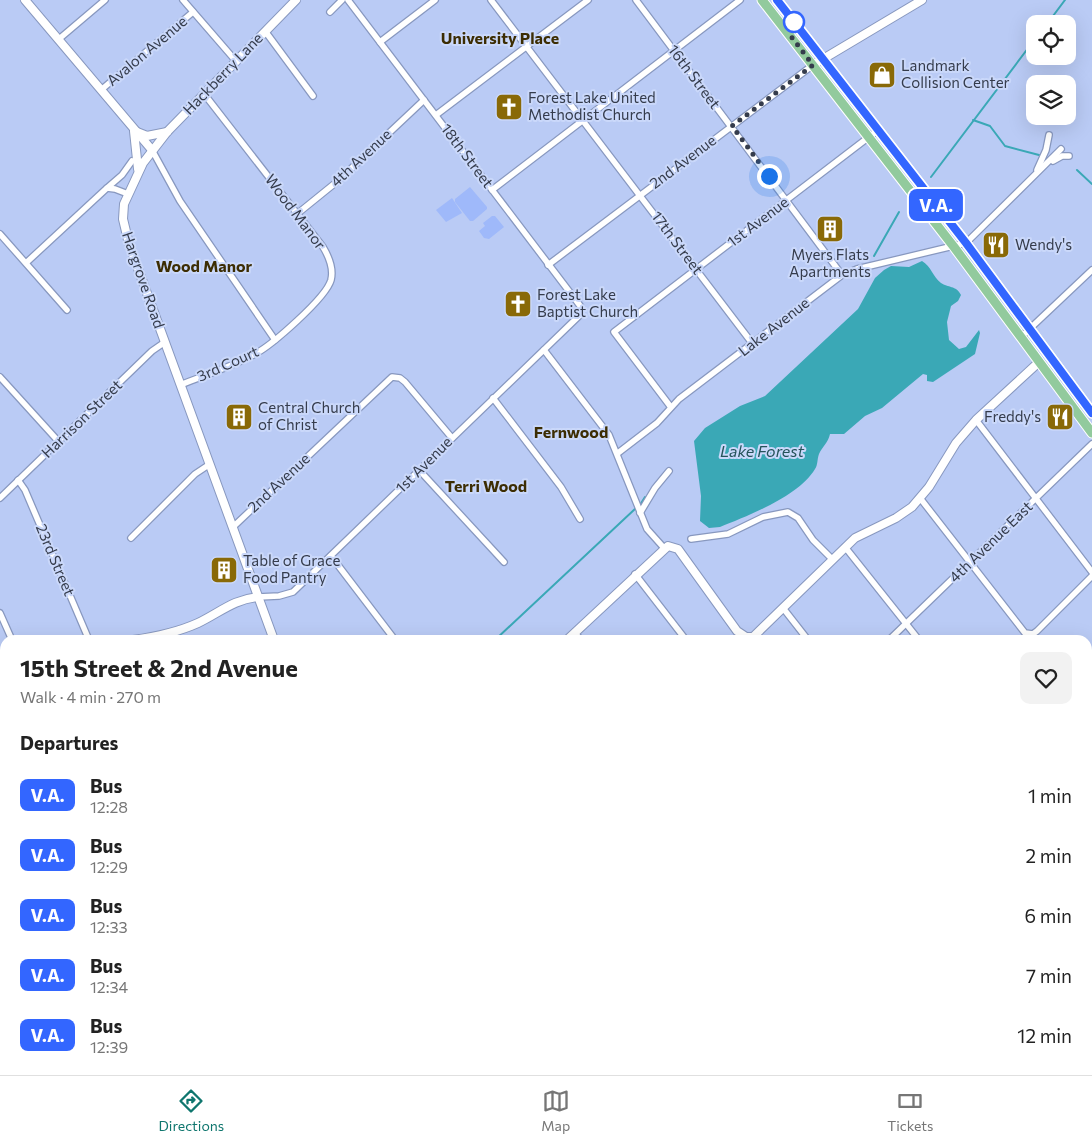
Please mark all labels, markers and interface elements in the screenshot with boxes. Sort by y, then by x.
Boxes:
street label: Avalon Avenue [102,11,190,89]
unlabelled marker [783,11,805,33]
map controls [1026,15,1076,125]
button: locate [1026,15,1076,65]
district label: University Place [441,28,559,47]
street label: Hackberry Lane [179,29,266,118]
street label: 16th Street [665,41,725,112]
place label: Landmark Collision Center [901,56,1010,91]
shop icon: Landmark Collision Center [867,60,897,90]
button: layers [1026,75,1076,125]
place label: Forest Lake United Methodist Church [528,88,656,123]
church icon: Forest Lake United Methodist Church [494,92,524,122]
street label: 18th Street [438,120,498,191]
street label: 4th Avenue [326,125,395,190]
street label: 2nd Avenue [646,130,719,192]
your location [757,164,782,189]
street label: Wood Manor [262,170,330,252]
line badge: V.A. [901,189,971,221]
street label: 1st Avenue [723,192,792,250]
text: V.A. [919,194,953,216]
street label: 17th Street [648,207,707,278]
building icon: Myers Flats Apartments [815,214,845,244]
street label: Hargrove Road [119,229,169,330]
restaurant icon: Wendy's [981,230,1011,260]
place label: Wendy's [1015,235,1072,253]
place label: Myers Flats Apartments [789,245,871,280]
district label: Wood Manor [156,256,253,275]
place label: Forest Lake Baptist Church [537,285,638,320]
church icon: Forest Lake Baptist Church [503,289,533,319]
street label: Lake Avenue [734,293,812,359]
street label: 3rd Court [194,342,261,385]
street label: Harrison Street [37,375,125,461]
place label: Central Church of Christ [258,398,360,433]
building icon: Central Church of Christ [224,402,254,432]
restaurant icon: Freddy's [1045,402,1075,432]
place label: Freddy's [984,407,1041,425]
district label: Fernwood [534,422,608,441]
street label: 1st Avenue [391,432,455,496]
water label: Lake Forest [720,441,804,460]
street label: 2nd Avenue [243,449,313,516]
district label: Terri Wood [445,476,527,495]
street label: 4th Avenue East [945,497,1036,586]
street label: 23rd Street [33,521,79,598]
place label: Table of Grace Food Pantry [243,551,340,586]
building icon: Table of Grace Food Pantry [209,555,239,585]
button: heart [1020,652,1072,704]
text: 15th Street & 2nd Avenue [20,653,298,682]
text: Walk · 4 min · 270 m [20,687,161,706]
text: Departures [20,731,118,754]
text: Bus [90,774,122,797]
text: V.A. [30,784,65,806]
text: 1 min [1028,784,1072,807]
text: 12:28 [90,797,128,816]
text: Bus [90,834,122,857]
text: V.A. [30,844,65,866]
text: 2 min [1025,844,1072,867]
text: 12:29 [90,857,128,876]
text: Bus [90,894,122,917]
text: V.A. [30,904,65,926]
text: 6 min [1024,904,1072,927]
text: 12:33 [90,917,128,936]
text: Bus [90,954,122,977]
text: V.A. [30,964,65,986]
text: 7 min [1026,964,1072,987]
text: 12:34 [90,977,128,996]
text: Bus [90,1014,122,1037]
text: V.A. [30,1024,65,1046]
text: 12 min [1017,1024,1072,1047]
text: 12:39 [90,1037,128,1056]
tab: Directions [159,1087,224,1134]
tab: Map [541,1087,570,1134]
tab: Tickets [887,1087,933,1134]

